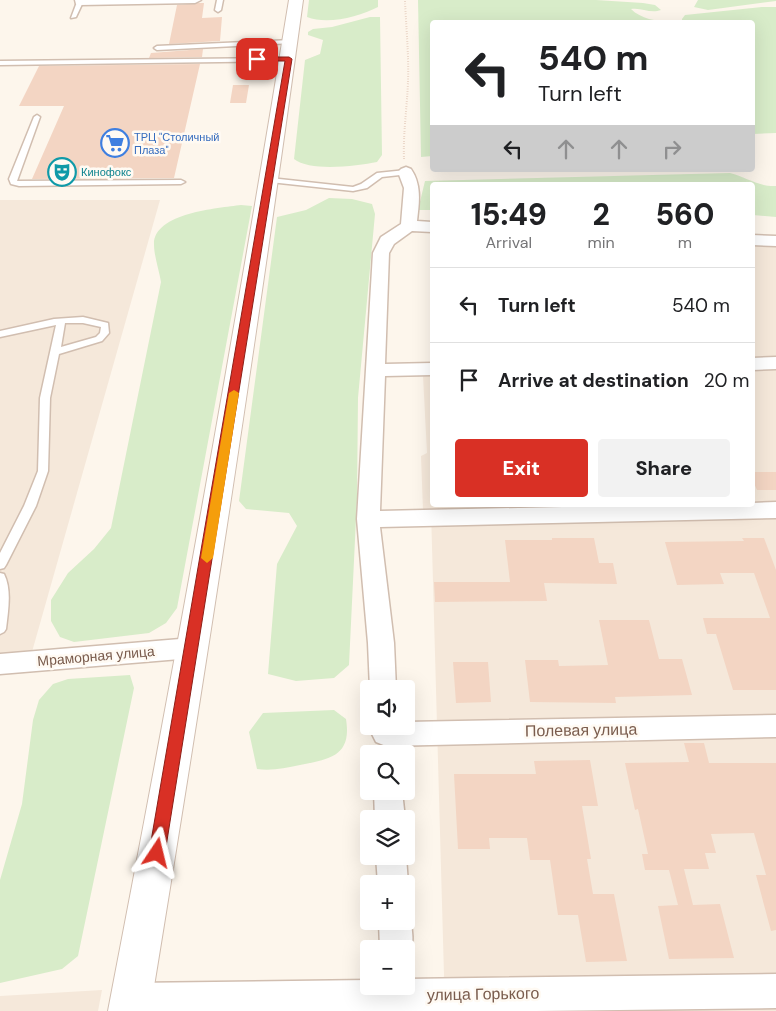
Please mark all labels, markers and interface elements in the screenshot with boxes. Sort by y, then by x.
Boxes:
text: 540 m [538,35,648,81]
pin [236,38,278,80]
icon: left [455,40,520,105]
icon: arrive [243,45,271,73]
text: Turn left [538,79,622,108]
supermarket icon: ТРЦ "Столичный Плаза" [100,128,130,158]
place label: ТРЦ "Столичный Плаза" [134,130,219,157]
icon: left [499,135,527,163]
icon: ahead [552,135,580,163]
icon: ahead [605,135,633,163]
icon: right [658,135,686,163]
theatre icon: Кинофокс [47,157,77,187]
place label: Кинофокс [81,165,132,179]
text: 15:49 [471,195,547,234]
text: 2 [592,195,610,234]
text: 560 [655,195,714,234]
text: Arrival [485,232,532,253]
text: min [588,232,615,253]
text: m [678,232,692,253]
icon: left [455,291,483,319]
text: Turn left [498,293,576,318]
text: 540 m [672,293,730,318]
icon: arrive [455,366,483,394]
text: Arrive at destination [498,368,689,393]
text: 20 m [704,368,750,393]
button: Exit [455,439,588,497]
button: Share [598,439,730,497]
street label: Мраморная улица [37,642,156,670]
map controls [360,680,415,995]
button: sound [360,680,415,735]
street label: Полевая улица [525,719,637,741]
button: search [360,745,415,800]
button: layers [360,810,415,865]
position arrow [130,826,182,878]
button: + [360,875,415,930]
button: − [360,940,415,995]
street label: улица Горького [427,983,539,1005]

